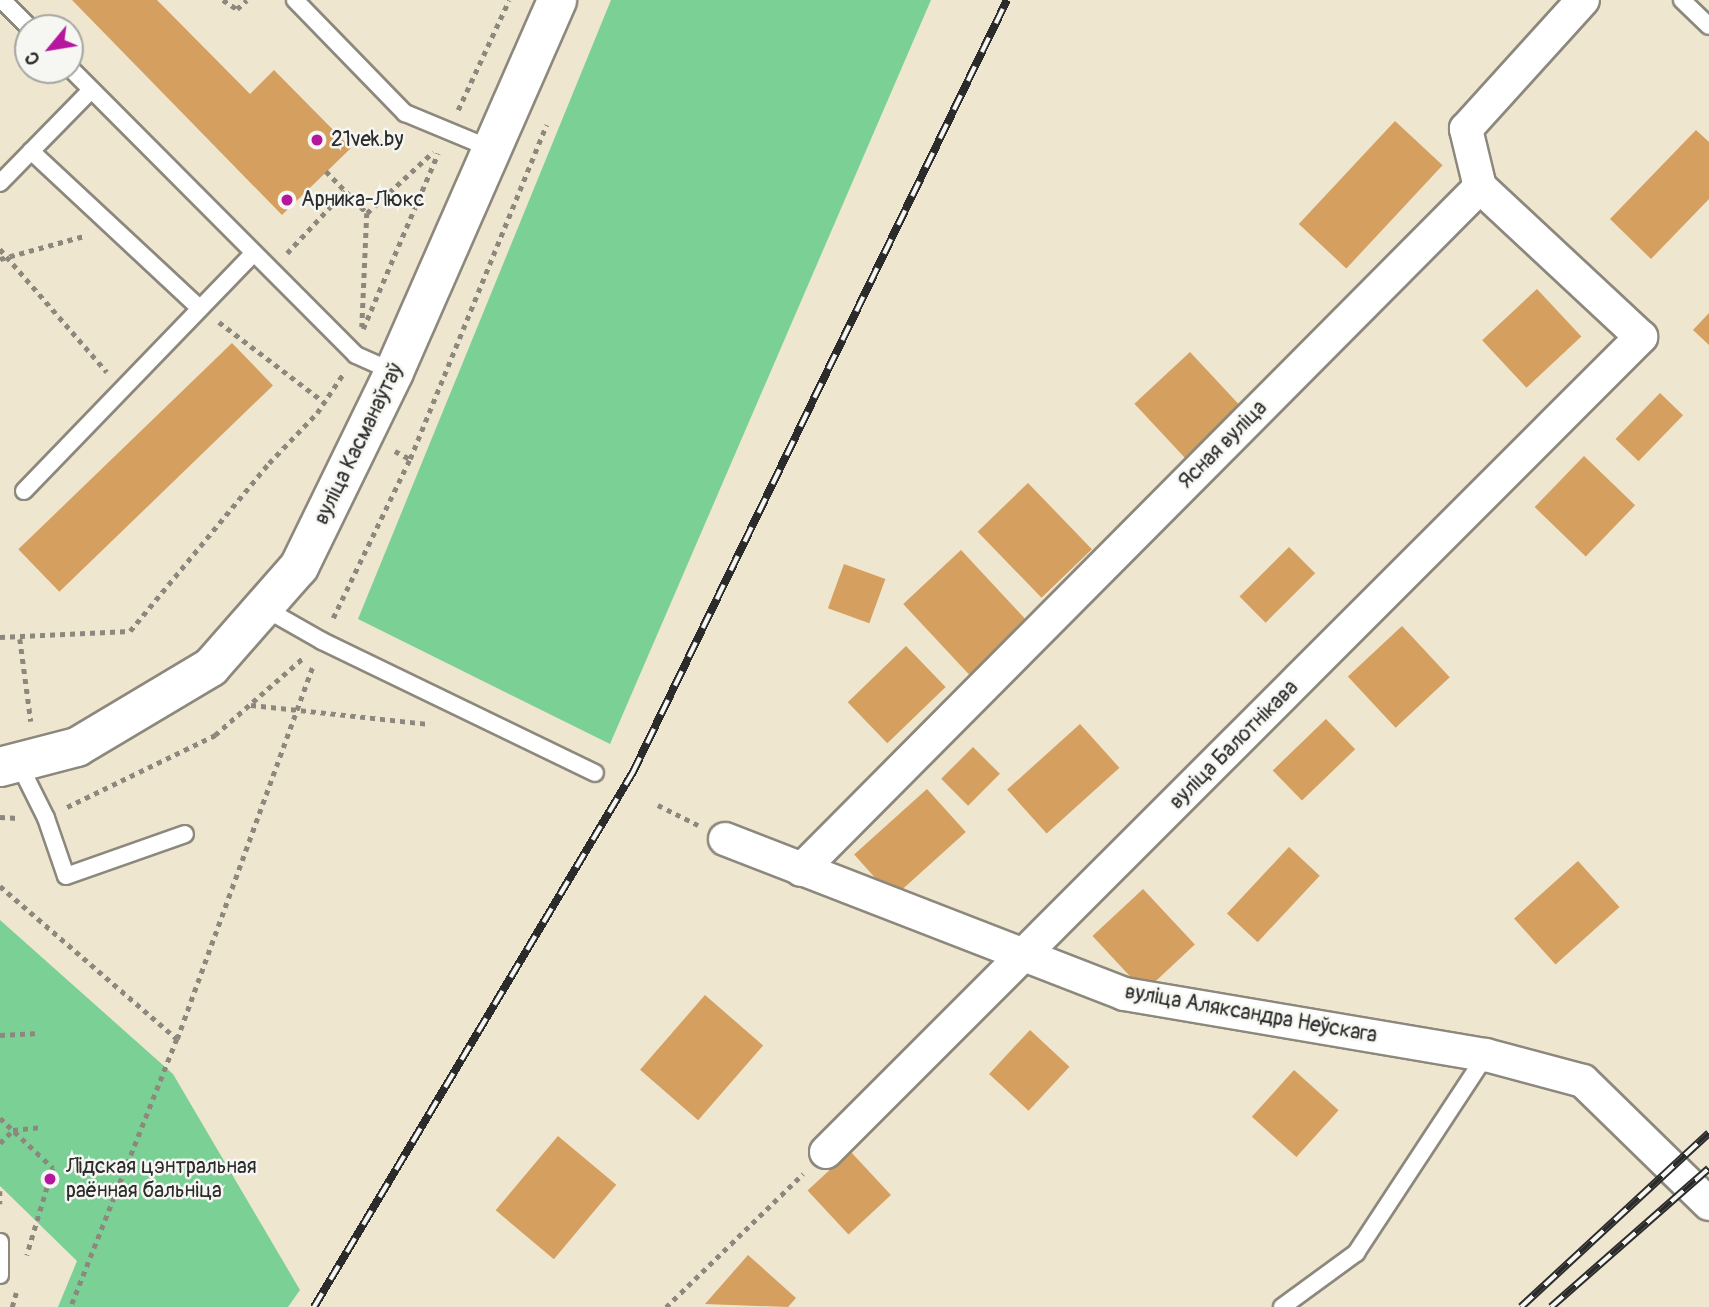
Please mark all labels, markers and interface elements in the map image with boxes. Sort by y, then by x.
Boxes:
north arrow [14,14,84,84]
text: С [19,47,46,70]
place label: 21vek.by [331,127,403,153]
marker: 21vek.by [309,132,325,148]
place label: Арника-Люкс [301,187,424,213]
marker: Арника-Люкс [279,192,295,208]
street label: вуліца Касманаўтаў [309,359,409,529]
street label: Ясная вуліца [1174,396,1272,494]
street label: вуліца Балотнікава [1164,675,1304,815]
street label: вуліца Аляксандра Неўскага [1123,979,1379,1049]
place label: Лідская цэнтральная раённая бальніца [66,1154,257,1204]
marker: Лідская цэнтральная раённая бальніца [40,1169,60,1189]

